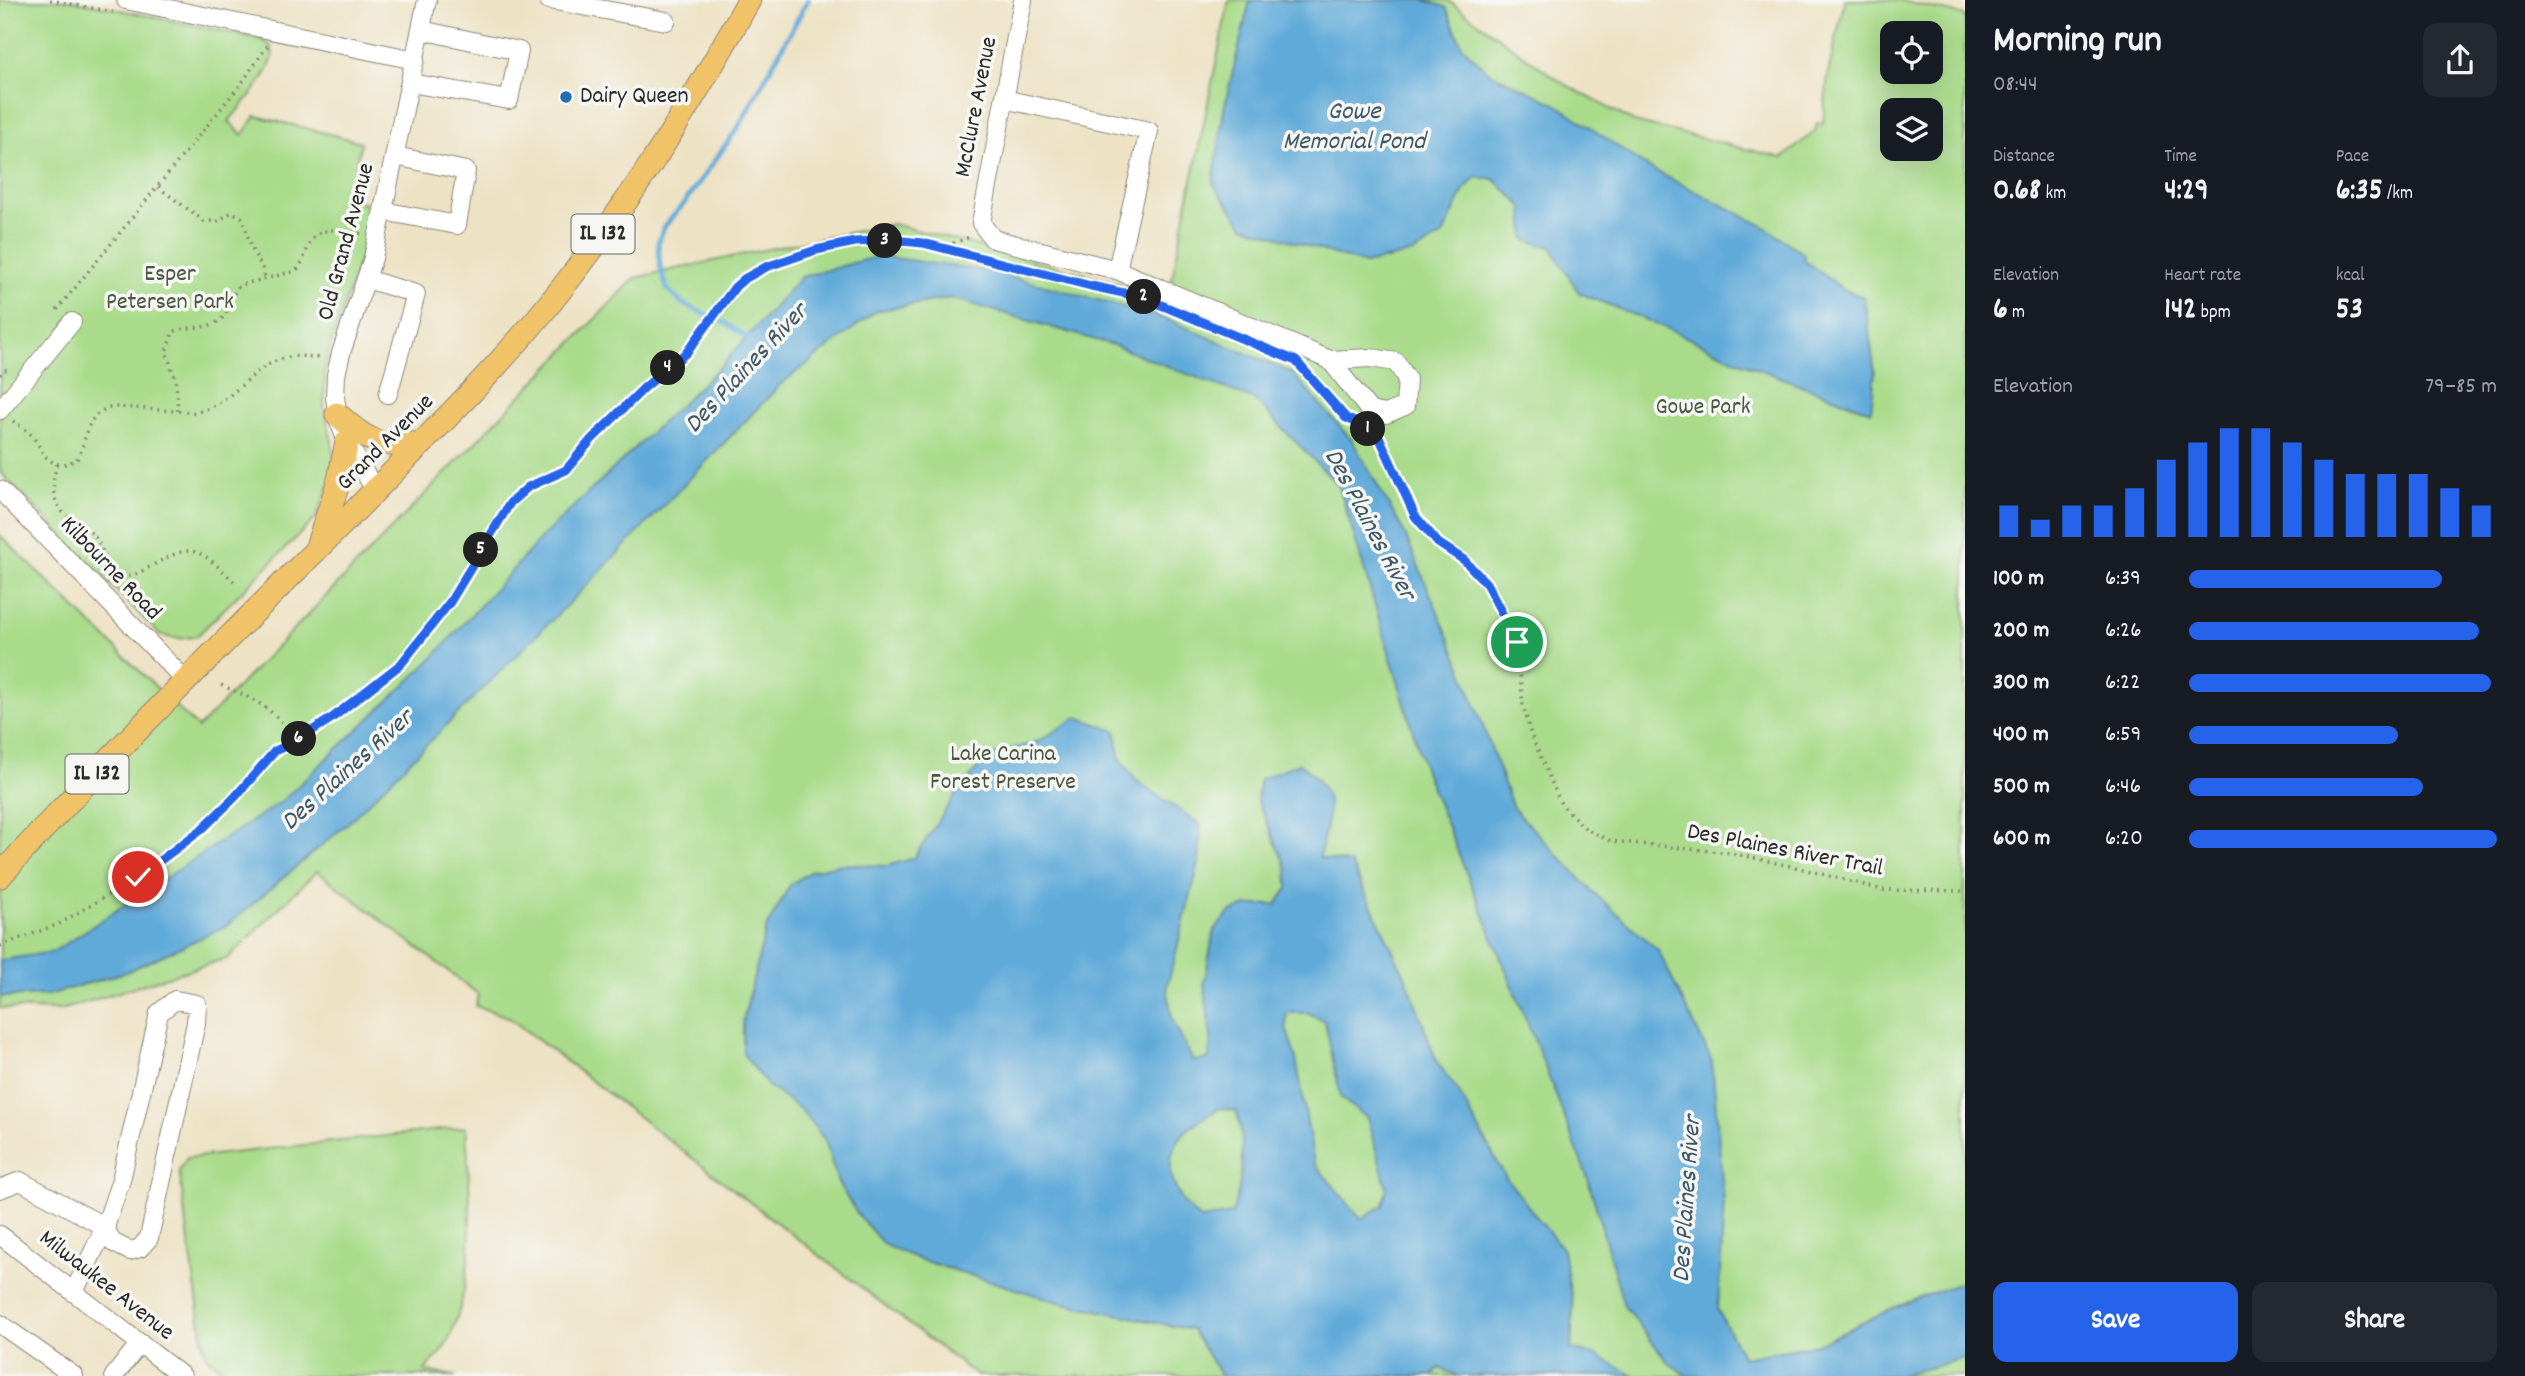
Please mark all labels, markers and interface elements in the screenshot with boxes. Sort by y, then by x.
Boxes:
text: Morning run [1993,15,2162,70]
map controls [1880,21,1943,161]
button: locate [1880,21,1943,84]
button: share [2423,23,2497,97]
street label: McClure Avenue [947,34,1007,180]
text: 08:44 [1993,69,2038,102]
place label: Dairy Queen [580,80,689,114]
marker: Dairy Queen [558,89,574,105]
water label: Gowe Memorial Pond [1283,94,1428,161]
button: layers [1880,98,1943,161]
text: Distance [1993,144,2055,171]
text: Time [2164,144,2197,171]
text: Pace [2336,144,2369,171]
street label: Old Grand Avenue [310,159,384,325]
text: 0.68 [1993,171,2041,214]
text: 4:29 [2164,171,2209,214]
text: 6:35 [2336,171,2383,214]
text: km [2041,181,2066,208]
text: /km [2383,181,2413,208]
road number: IL 132 [572,215,634,254]
pin: 3 [868,224,903,258]
text: 3 [880,227,889,254]
park label: Esper Petersen Park [106,258,234,320]
text: Elevation [1993,263,2059,290]
text: Heart rate [2164,263,2241,290]
text: kcal [2336,263,2365,290]
pin: 2 [1126,280,1162,314]
text: 2 [1139,283,1148,310]
text: 6 [1993,290,2008,333]
text: 142 [2164,290,2196,333]
text: 53 [2336,290,2363,333]
water label: Des Plaines River [677,293,820,442]
text: m [2008,300,2025,327]
text: bpm [2196,300,2231,327]
pin: 4 [650,350,686,386]
text: 4 [664,354,671,381]
text: Elevation [1993,371,2073,404]
text: 79–85 m [2425,371,2497,404]
street label: Grand Avenue [330,387,442,499]
park label: Gowe Park [1655,391,1751,425]
pin: 1 [1350,412,1386,446]
text: 1 [1365,415,1370,442]
water label: Des Plaines River [1314,443,1426,610]
street label: Kilbourne Road [51,509,169,629]
pin: 5 [463,532,498,568]
text: 5 [476,536,485,563]
text: 100 m [1993,563,2044,596]
text: 6:39 [2105,563,2141,596]
pin [1487,612,1547,672]
text: 200 m [1993,615,2049,648]
text: 6:26 [2105,615,2141,648]
icon: arrive [1498,623,1536,661]
text: 300 m [1993,667,2049,700]
text: 6:22 [2105,667,2140,700]
water label: Des Plaines River [274,699,425,840]
text: 400 m [1993,719,2049,752]
text: 6:59 [2105,719,2141,752]
pin: 6 [282,722,316,756]
text: 6 [294,725,303,752]
park label: Lake Carina Forest Preserve [930,738,1076,800]
road number: IL 132 [66,754,128,794]
text: 500 m [1993,771,2050,804]
text: 6:46 [2105,771,2141,804]
street label: Des Plaines River Trail [1684,815,1886,887]
text: 600 m [1993,823,2050,856]
text: 6:20 [2105,823,2143,856]
pin [108,847,168,907]
icon: check [119,858,157,896]
water label: Des Plaines River [1664,1111,1712,1283]
street label: Milwaukee Avenue [31,1222,181,1350]
button: Save [1993,1282,2238,1362]
button: Share [2252,1282,2497,1362]

